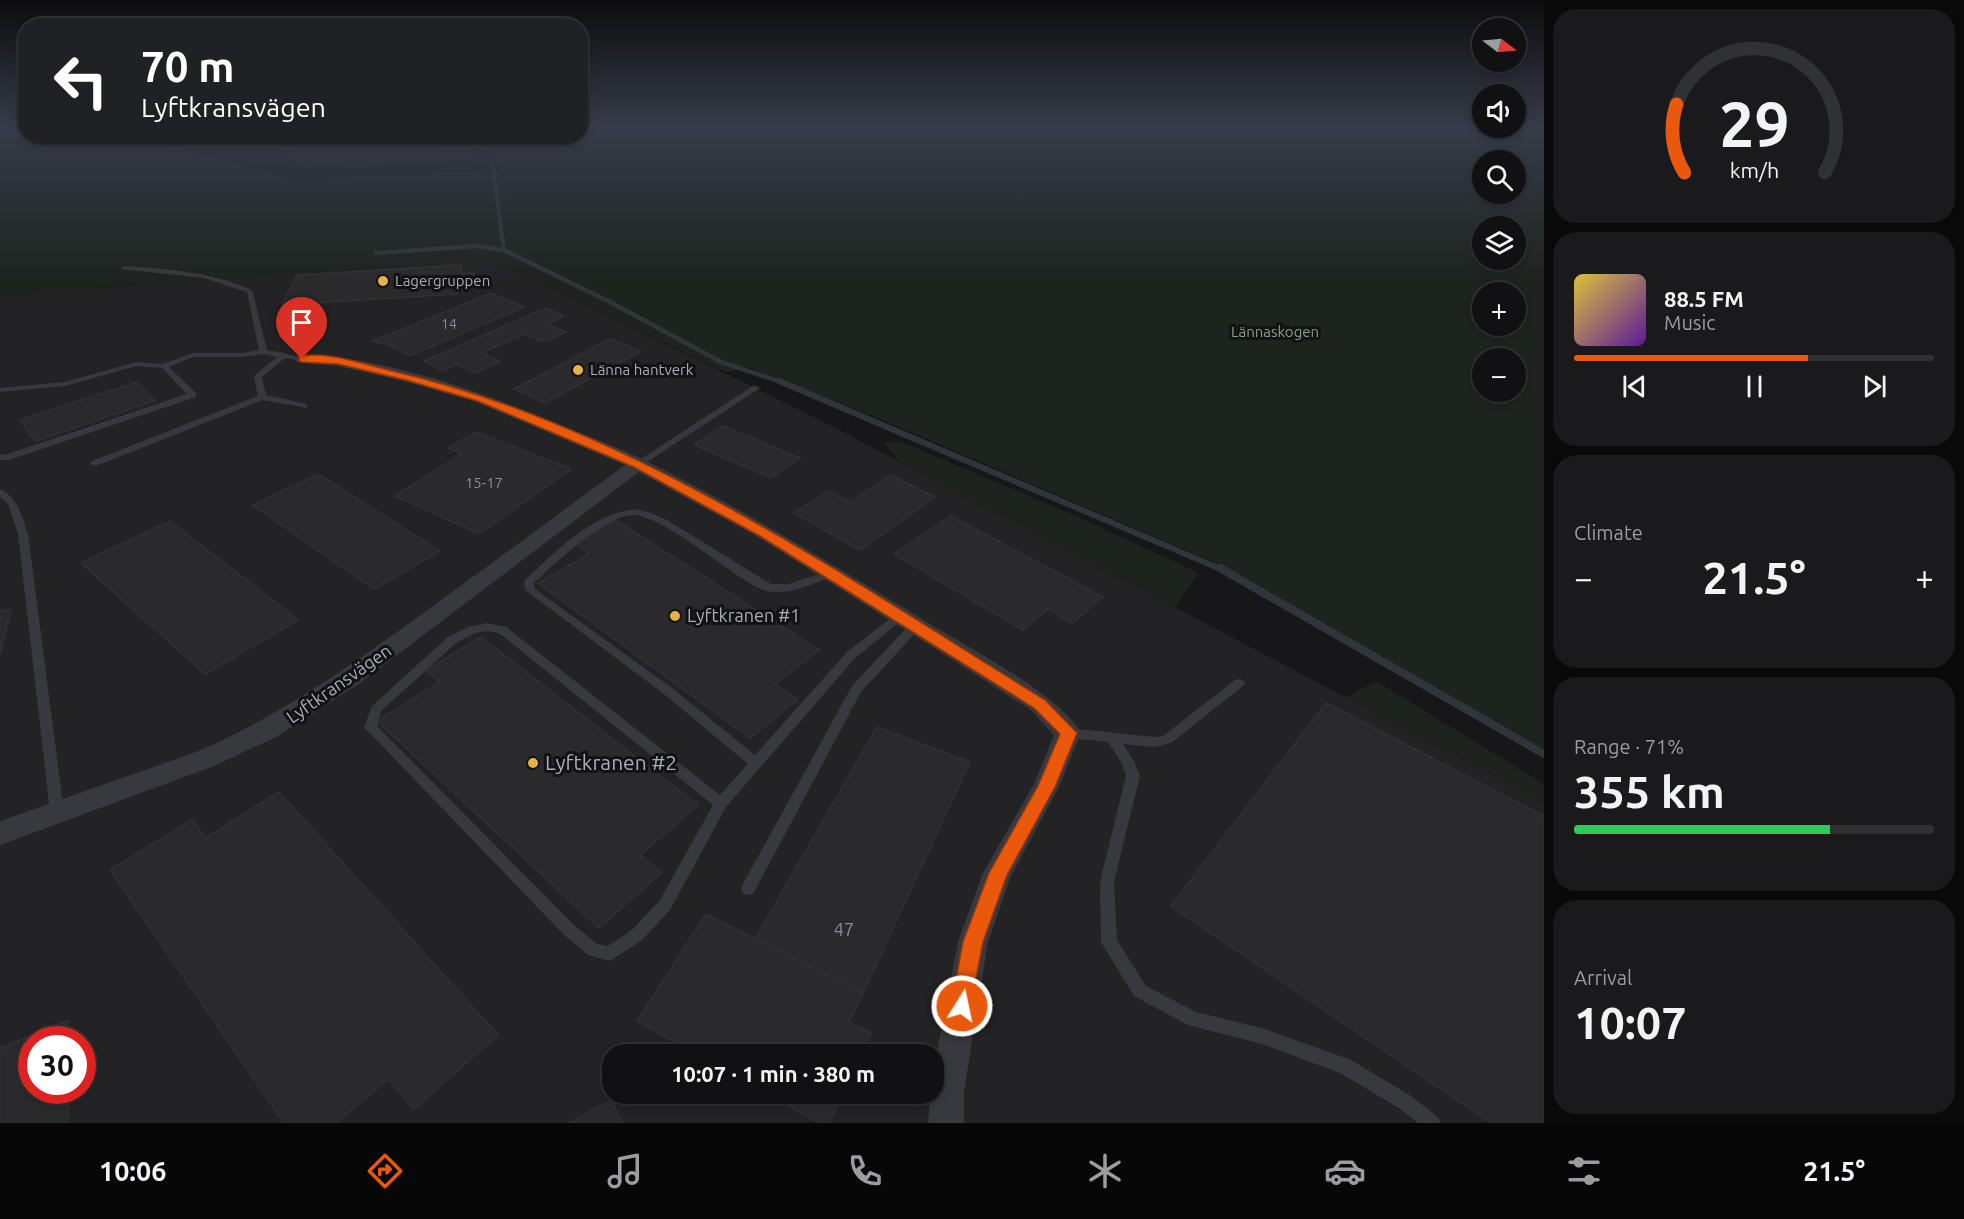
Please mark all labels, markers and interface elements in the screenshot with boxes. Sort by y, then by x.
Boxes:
north arrow [1472,18,1526,72]
map controls [1472,18,1526,402]
icon: left [42,42,120,120]
text: 70 m [141,43,235,90]
button: sound [1472,84,1526,138]
text: 29 [1719,89,1789,159]
text: Lyftkransvägen [141,92,326,122]
button: search [1472,150,1526,204]
text: km/h [1729,158,1779,182]
button: layers [1472,216,1526,270]
place label: Lagergruppen [395,272,490,289]
marker: Lagergruppen [376,274,390,288]
button: + [1472,282,1526,336]
text: 88.5 FM [1664,286,1744,311]
pin [276,297,327,359]
icon: arrive [285,306,318,339]
text: Music [1664,311,1716,334]
house number: 14 [441,316,457,332]
park label: Lännaskogen [1231,323,1319,340]
button: − [1472,348,1526,402]
place label: Länna hantverk [590,361,694,378]
marker: Länna hantverk [571,363,585,377]
icon: previous [1618,370,1651,403]
icon: pause [1738,370,1771,403]
icon: next [1858,370,1891,403]
house number: 15-17 [465,474,503,491]
text: Climate [1574,521,1643,544]
text: 21.5° [1702,552,1806,603]
text: − [1574,559,1593,596]
text: + [1915,559,1934,596]
place label: Lyftkranen #1 [687,605,800,625]
marker: Lyftkranen #1 [668,609,682,623]
street label: Lyftkransvägen [282,640,395,727]
text: Range · 71% [1574,735,1684,758]
place label: Lyftkranen #2 [545,750,677,774]
marker: Lyftkranen #2 [526,756,540,770]
text: 355 km [1574,766,1725,817]
house number: 47 [834,919,854,939]
text: Arrival [1574,966,1632,989]
position arrow [930,974,994,1038]
text: 10:07 [1574,997,1687,1048]
speed limit sign: 30 [18,1026,96,1104]
text: 10:07 · 1 min · 380 m [671,1061,875,1086]
icon: directions [364,1150,406,1192]
icon: music [604,1150,646,1192]
icon: phone [844,1150,886,1192]
icon: climate [1084,1150,1126,1192]
icon: car [1324,1150,1366,1192]
icon: filters [1563,1150,1605,1192]
text: 10:06 [99,1156,166,1186]
text: 21.5° [1803,1156,1865,1186]

